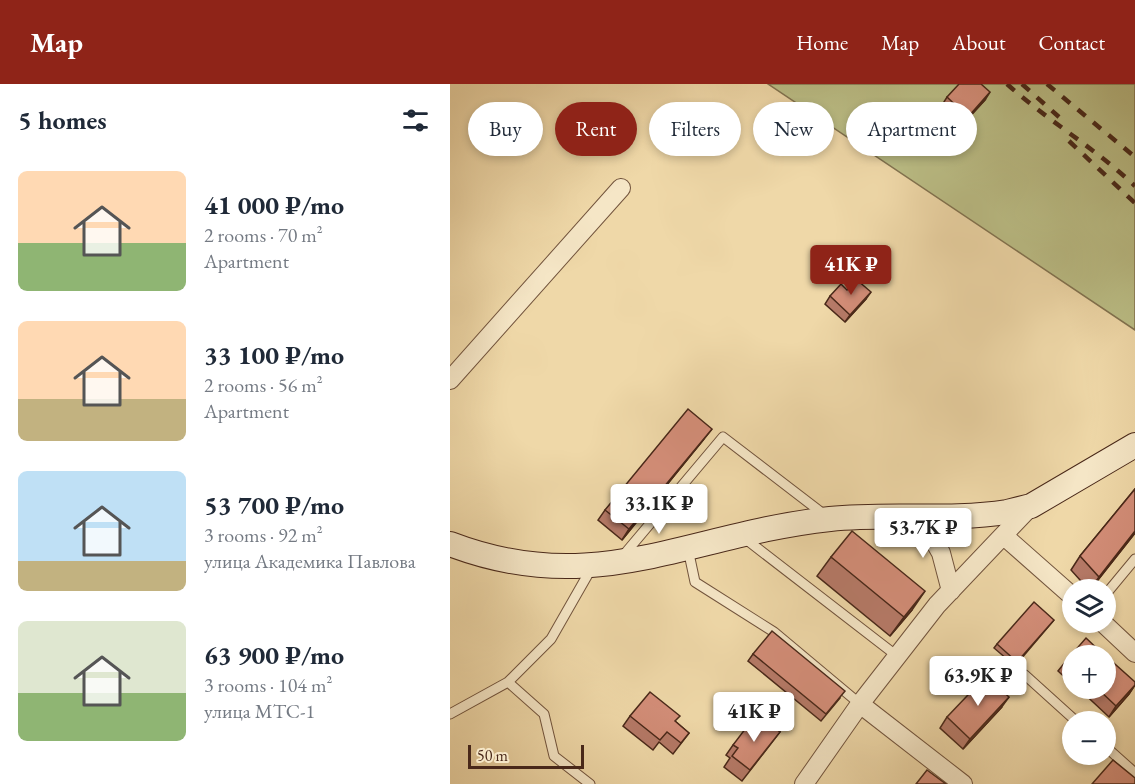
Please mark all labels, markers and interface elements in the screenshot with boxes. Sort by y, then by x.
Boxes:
text: Map [30,24,83,60]
text: Home [796,29,848,56]
text: Map [881,29,919,56]
text: About [952,29,1005,56]
text: Contact [1038,29,1105,56]
chip: Buy [468,102,543,156]
chip: Rent [555,102,637,156]
chip: Filters [649,102,741,156]
chip: New [753,102,834,156]
chip: Apartment [846,102,977,156]
text: 5 homes [18,103,107,137]
icon: filters [399,104,432,137]
text: 41 000 ₽/mo [204,188,344,222]
icon: home [66,195,138,267]
text: 2 rooms · 70 m² [204,222,323,248]
pin: 41K ₽ [809,245,893,296]
text: Apartment [204,248,289,274]
text: 41K ₽ [824,251,878,277]
text: 33 100 ₽/mo [204,338,344,372]
icon: home [66,345,138,417]
text: 2 rooms · 56 m² [204,372,323,398]
text: Apartment [204,398,289,424]
pin: 33.1K ₽ [604,484,714,535]
text: 53 700 ₽/mo [204,488,344,522]
text: 33.1K ₽ [625,490,693,516]
icon: home [66,495,138,567]
pin: 53.7K ₽ [868,508,978,559]
text: 53.7K ₽ [889,514,957,540]
text: 3 rooms · 92 m² [204,522,323,548]
text: улица Академика Павлова [204,548,416,574]
map controls [1062,579,1116,765]
button: layers [1062,579,1116,633]
text: 63 900 ₽/mo [204,638,344,672]
icon: home [66,645,138,717]
button: + [1062,645,1116,699]
pin: 63.9K ₽ [923,656,1033,707]
text: 63.9K ₽ [944,662,1012,688]
text: 3 rooms · 104 m² [204,672,332,698]
pin: 41K ₽ [712,692,796,743]
text: улица МТС-1 [204,698,315,724]
text: 41K ₽ [727,698,781,724]
button: − [1062,711,1116,765]
scale bar [468,742,584,770]
text: 50 m [477,745,508,766]

